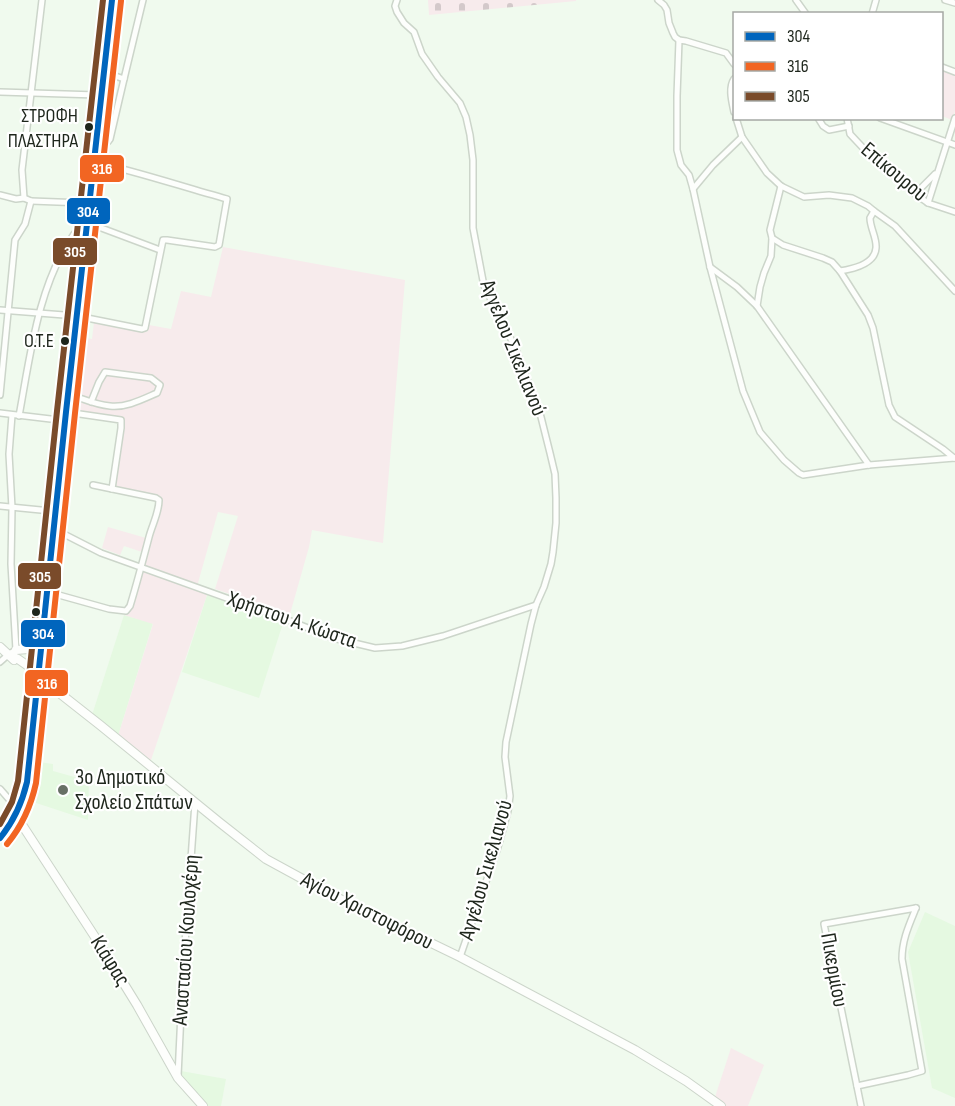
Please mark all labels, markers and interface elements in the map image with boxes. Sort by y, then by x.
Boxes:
legend [733,12,943,120]
text: 304 [787,26,811,47]
text: 316 [787,56,809,77]
text: 305 [787,86,810,107]
place label: ΣΤΡΟΦΗ ΠΛΑΣΤΗΡΑ [8,104,78,153]
marker: ΣΤΡΟΦΗ ΠΛΑΣΤΗΡΑ [83,121,95,133]
street label: Επίκουρου [855,136,933,208]
line badge: 316 [79,154,125,183]
text: 316 [92,160,112,179]
line badge: 304 [66,197,111,225]
text: 304 [77,203,100,222]
line badge: 305 [52,237,98,266]
text: 305 [64,243,86,262]
street label: Αγγέλου Σικελιανού [473,275,553,420]
place label: Ο.Τ.Ε [24,329,54,353]
marker: Ο.Τ.Ε [59,335,71,347]
line badge: 305 [17,562,62,590]
text: 305 [29,568,51,587]
street label: Χρήστου Α. Κώστα [223,585,361,655]
unlabelled marker [30,606,42,618]
line badge: 304 [20,619,66,648]
text: 304 [32,625,55,644]
line badge: 316 [24,669,69,697]
text: 316 [37,675,57,694]
place label: 3ο Δημοτικό Σχολείο Σπάτων [75,764,193,816]
marker: 3ο Δημοτικό Σχολείο Σπάτων [56,783,70,797]
street label: Αγγέλου Σικελιανού [453,797,519,944]
street label: Αναστασίου Κουλοχέρη [166,854,205,1027]
street label: Αγίου Χριστοφόρου [295,866,438,956]
street label: Κιάφας [84,931,136,991]
street label: Πικερμίου [814,931,854,1009]

